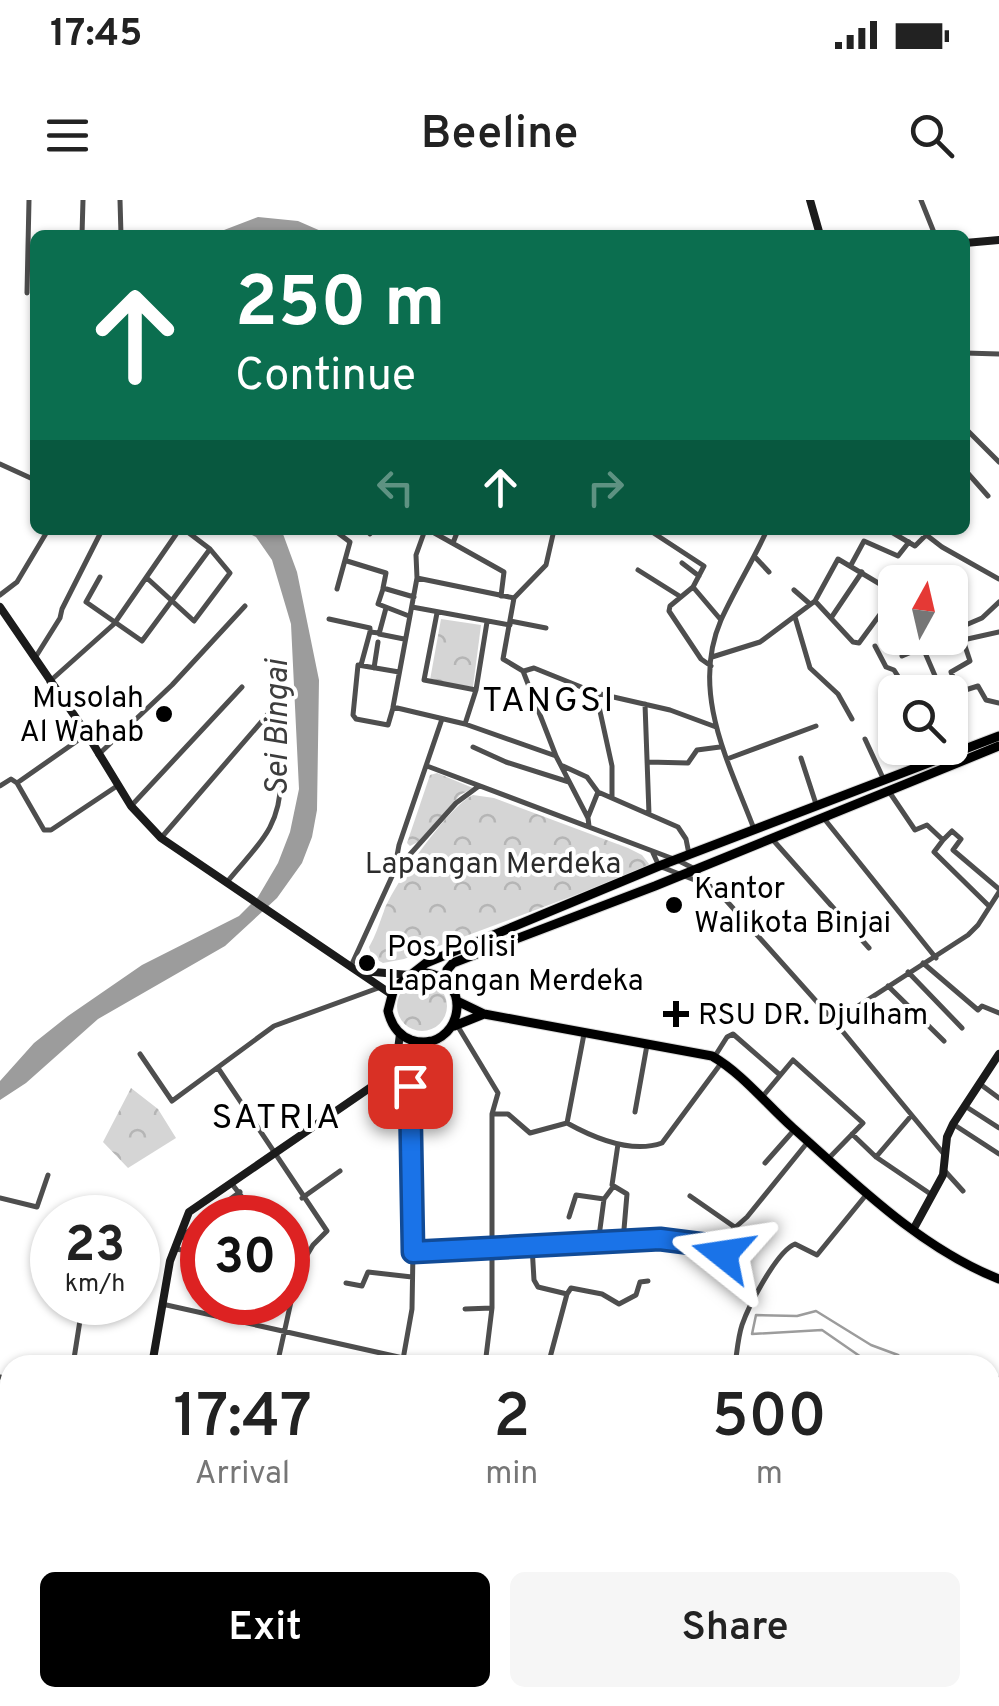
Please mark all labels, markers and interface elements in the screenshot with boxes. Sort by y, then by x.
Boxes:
text: 17:45 [50,11,142,60]
text: Beeline [421,107,578,164]
icon: menu [40,108,95,163]
icon: search [904,108,959,163]
text: 250 m [235,262,445,351]
icon: ahead [70,270,200,400]
text: Continue [235,349,416,406]
icon: left [368,460,423,515]
icon: ahead [473,460,528,515]
icon: right [578,460,633,515]
north arrow [878,565,968,655]
map controls [878,565,968,765]
water label: Sei Bingai [259,658,299,796]
button: search [878,675,968,765]
district label: TANGSI [482,680,616,724]
place label: Musolah Al Wahab [19,681,144,752]
marker: Musolah Al Wahab [153,703,175,725]
park label: Lapangan Merdeka [365,847,621,884]
place label: Kantor Walikota Binjai [694,872,891,943]
marker: Kantor Walikota Binjai [663,894,685,916]
place label: Pos Polisi Lapangan Merdeka [387,930,644,1001]
marker: Pos Polisi Lapangan Merdeka [356,952,378,974]
place label: RSU DR. Djulham [698,998,928,1035]
marker: RSU DR. Djulham [663,1001,689,1027]
pin [368,1044,453,1129]
icon: arrive [383,1059,438,1114]
district label: SATRIA [211,1097,343,1141]
speed limit sign: 30 [180,1195,310,1325]
position arrow [671,1202,775,1306]
text: 23 [65,1216,125,1279]
text: km/h [65,1269,125,1301]
text: 17:47 [173,1382,312,1458]
text: 2 [493,1382,530,1458]
text: 500 [712,1382,827,1458]
text: Arrival [195,1455,290,1495]
text: min [485,1455,538,1495]
text: m [756,1455,783,1495]
button: Exit [40,1572,490,1687]
button: Share [510,1572,960,1687]

